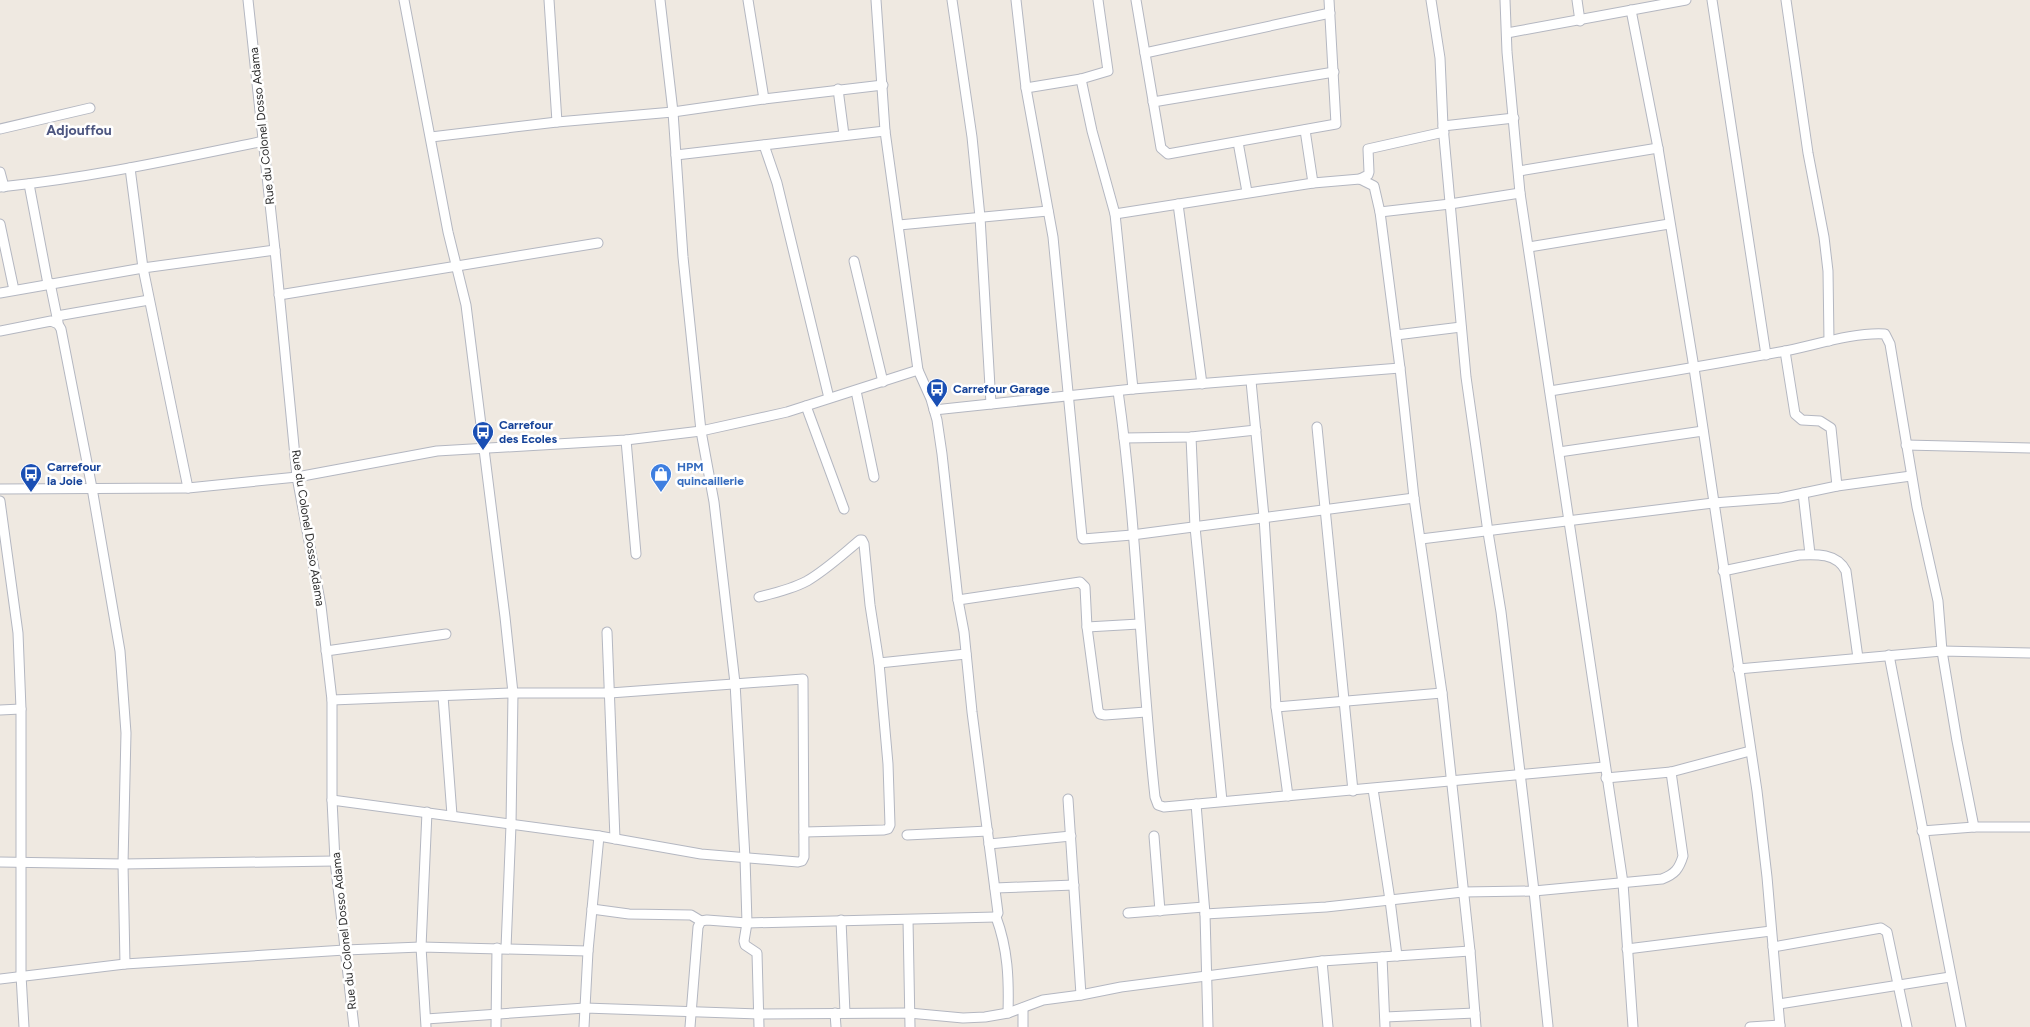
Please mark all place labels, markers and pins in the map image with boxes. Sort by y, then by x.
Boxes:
bus stop icon: Carrefour Garage [925,377,949,408]
place label: Carrefour Garage [953,382,1050,396]
place label: Carrefour des Ecoles [499,418,557,446]
bus stop icon: Carrefour des Ecoles [471,420,495,451]
place label: Carrefour la Joie [47,460,101,488]
place label: HPM quincaillerie [677,460,744,488]
bus stop icon: Carrefour la Joie [19,462,43,493]
shop icon: HPM quincaillerie [649,462,673,493]

